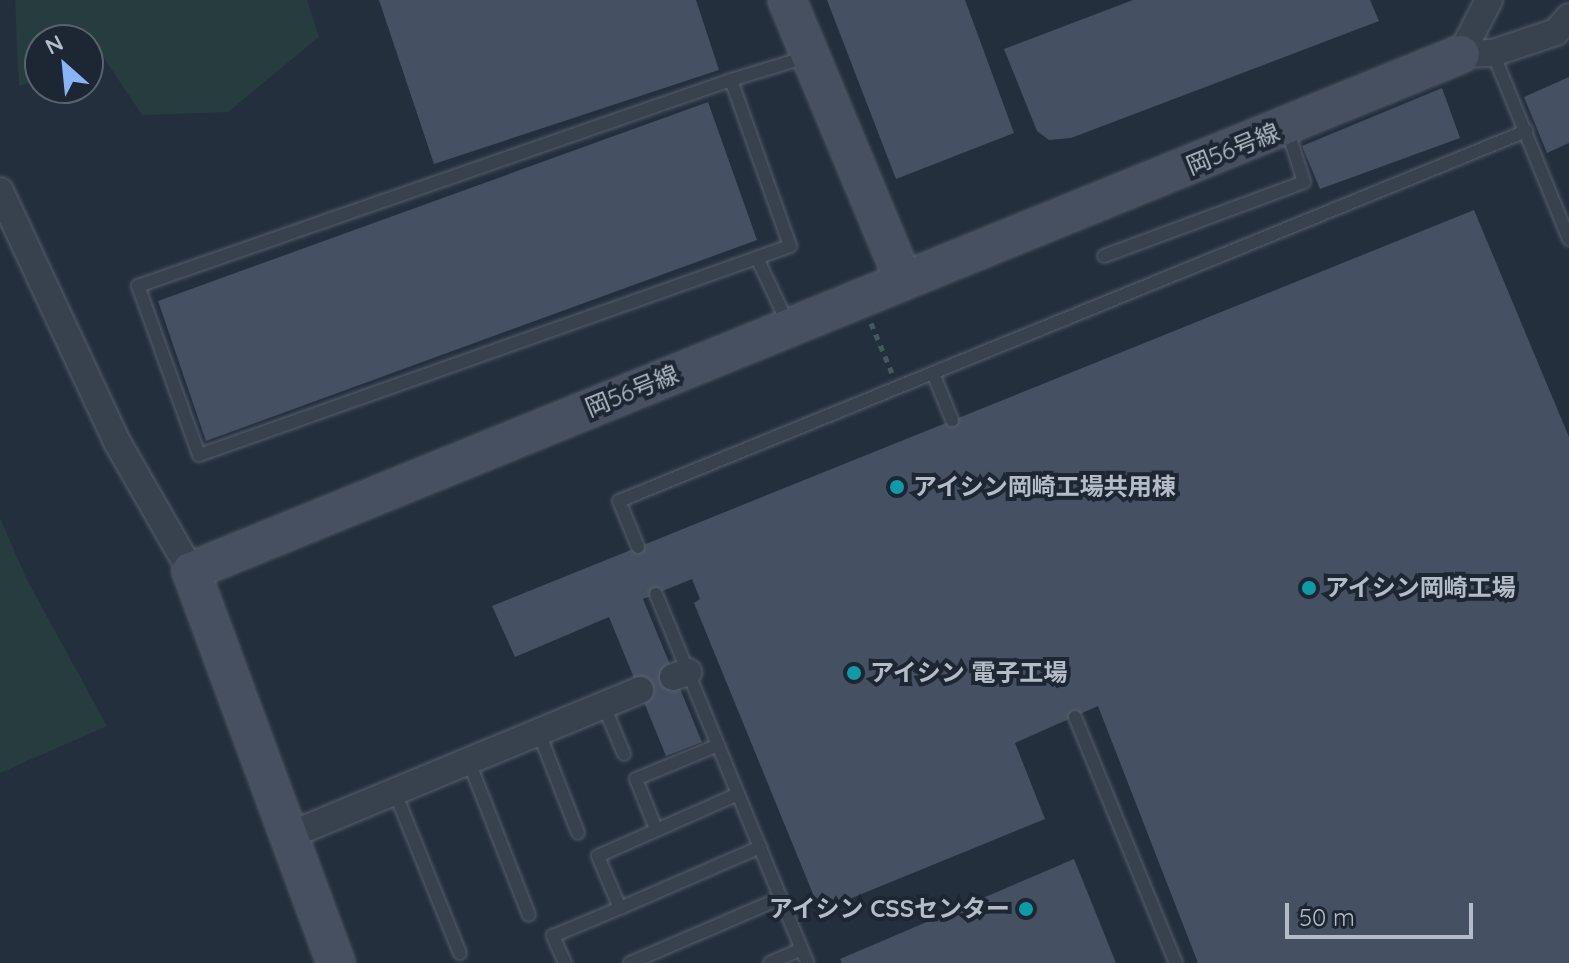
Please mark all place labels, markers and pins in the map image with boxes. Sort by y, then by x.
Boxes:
place label: アイシン岡崎工場共用棟 [913,473,1177,501]
marker: アイシン岡崎工場共用棟 [888,478,906,496]
place label: アイシン岡崎工場 [1325,574,1517,602]
marker: アイシン岡崎工場 [1300,579,1318,597]
place label: アイシン 電子工場 [870,659,1069,687]
marker: アイシン 電子工場 [845,664,863,682]
place label: アイシン CSSセンター [768,895,1010,923]
marker: アイシン CSSセンター [1017,900,1035,918]

